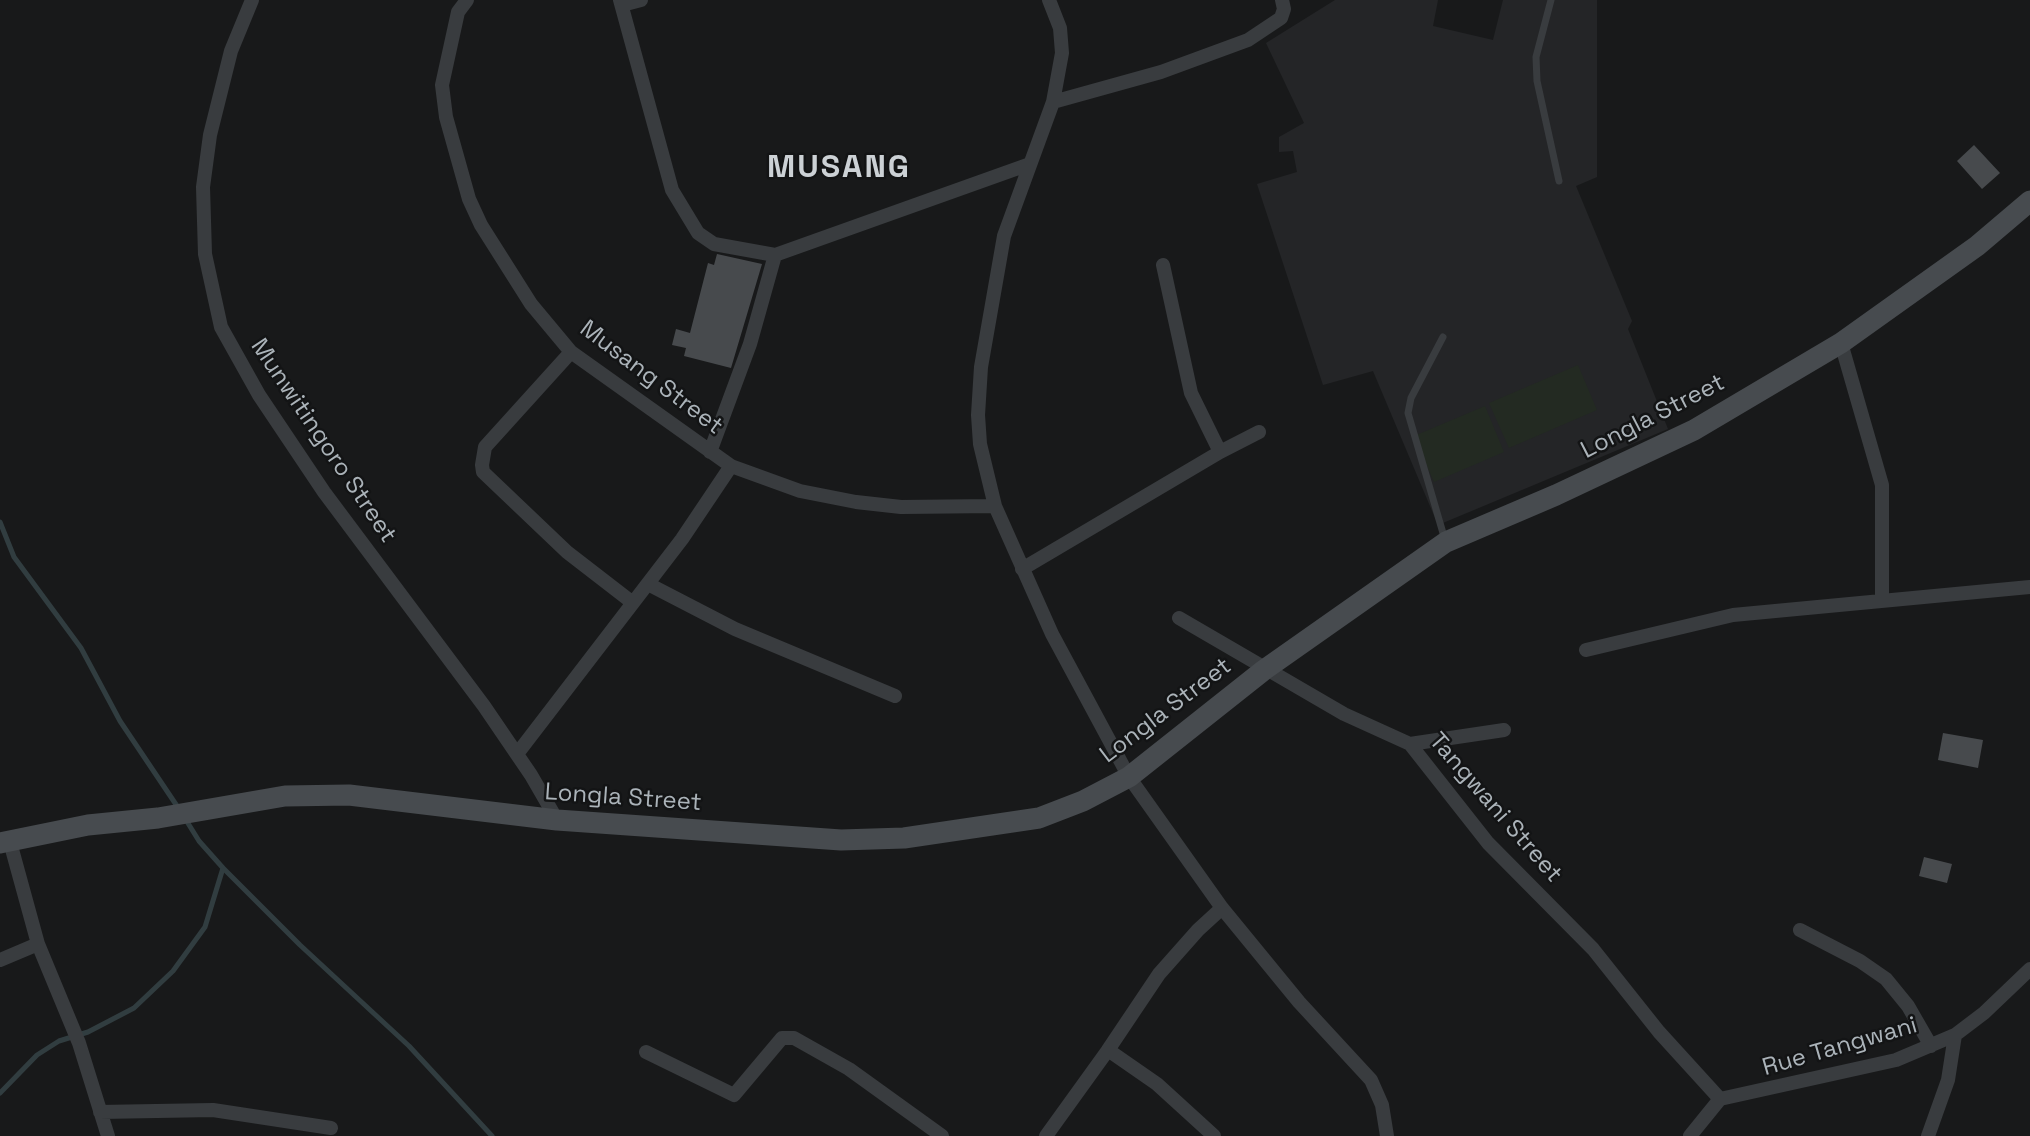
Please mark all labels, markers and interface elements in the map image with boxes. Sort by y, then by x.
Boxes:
district label: MUSANG [768,149,910,187]
street label: Musang Street [574,315,728,441]
street label: Munwitingoro Street [244,333,402,549]
street label: Longla Street [1576,368,1730,466]
street label: Longla Street [1095,652,1237,770]
street label: Tangwani Street [1422,727,1568,889]
street label: Longla Street [544,778,702,818]
street label: Rue Tangwani [1759,1011,1921,1083]

